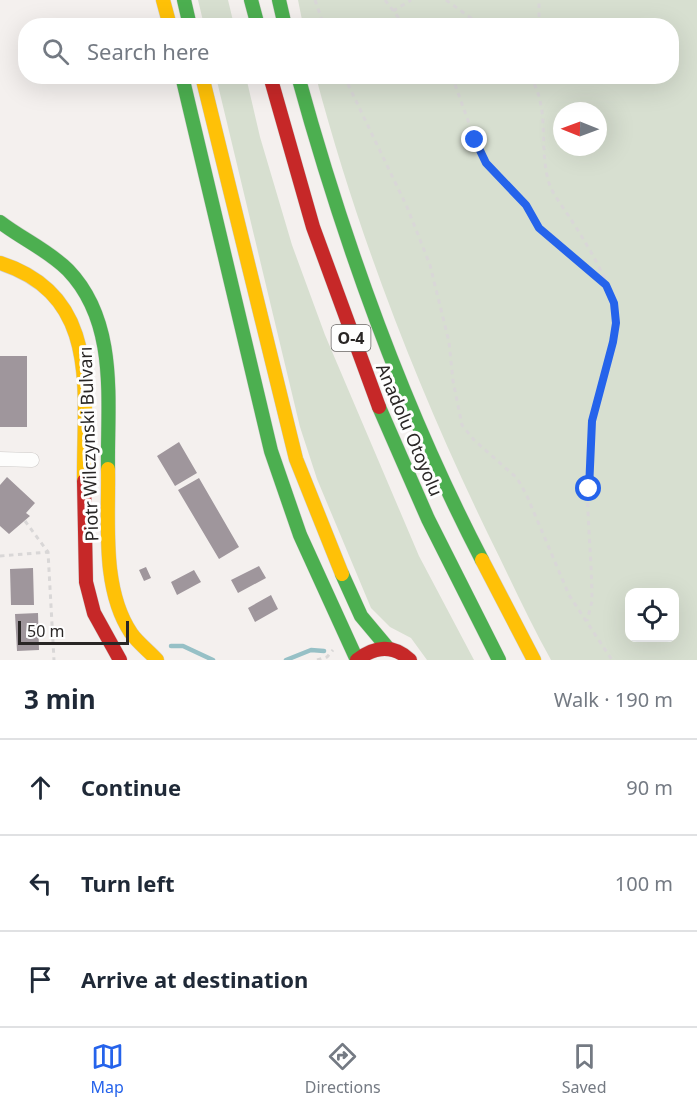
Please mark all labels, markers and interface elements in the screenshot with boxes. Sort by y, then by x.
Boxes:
search box [18,18,679,84]
icon: search [39,35,72,68]
text: Search here [87,36,209,66]
north arrow [553,102,607,156]
route end [461,126,487,152]
road number: O-4 [332,325,370,351]
street label: Piotr Wilczynski Bulvarı [73,346,103,542]
street label: Anadolu Otoyolu [371,360,449,500]
route start [575,475,601,501]
map controls [625,588,679,642]
button: locate [625,588,679,642]
scale bar [18,618,129,646]
text: 50 m [27,620,64,642]
text: 3 min [24,681,96,717]
text: Walk · 190 m [554,686,673,713]
icon: ahead [24,771,57,804]
text: Continue [81,772,181,802]
text: 90 m [626,774,673,801]
icon: left [24,867,57,900]
text: Turn left [81,868,175,898]
text: 100 m [615,870,673,897]
icon: arrive [24,963,57,996]
text: Arrive at destination [81,964,308,994]
tab: Map [90,1040,124,1098]
tab: Directions [305,1040,381,1098]
tab: Saved [562,1040,606,1098]

